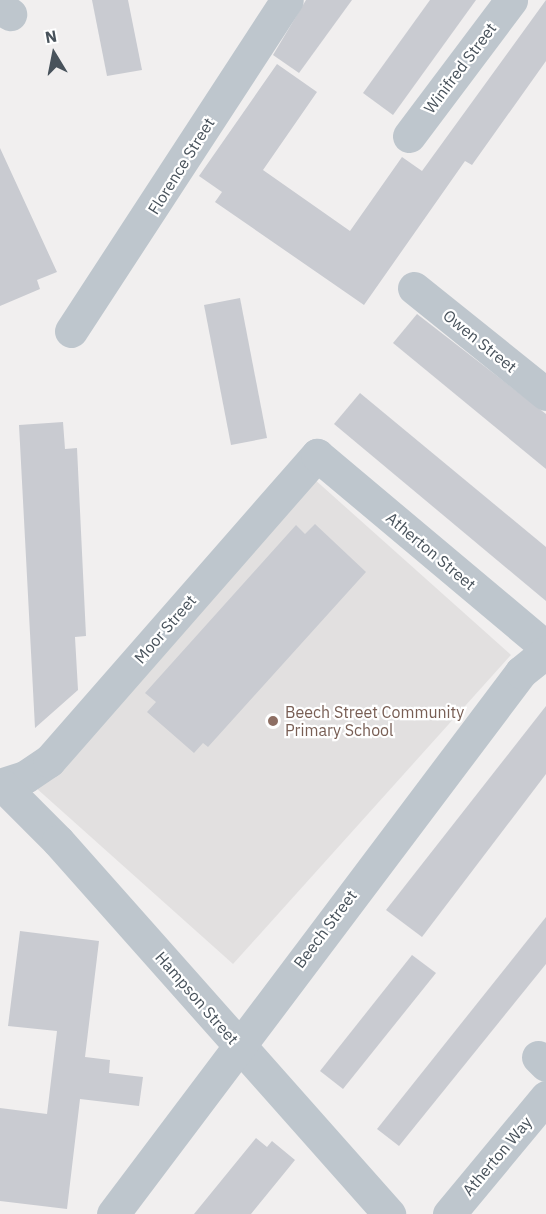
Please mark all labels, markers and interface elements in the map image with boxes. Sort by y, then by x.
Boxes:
street label: Winifred Street [420,19,500,117]
north arrow [24,24,84,84]
text: N [43,25,58,47]
street label: Florence Street [144,114,218,218]
street label: Owen Street [439,306,521,376]
street label: Atherton Street [382,508,480,594]
street label: Moor Street [130,591,200,667]
place label: Beech Street Community Primary School [285,702,464,740]
marker: Beech Street Community Primary School [266,714,280,728]
street label: Beech Street [289,886,361,972]
street label: Hampson Street [152,948,242,1048]
street label: Atherton Way [458,1112,536,1200]

